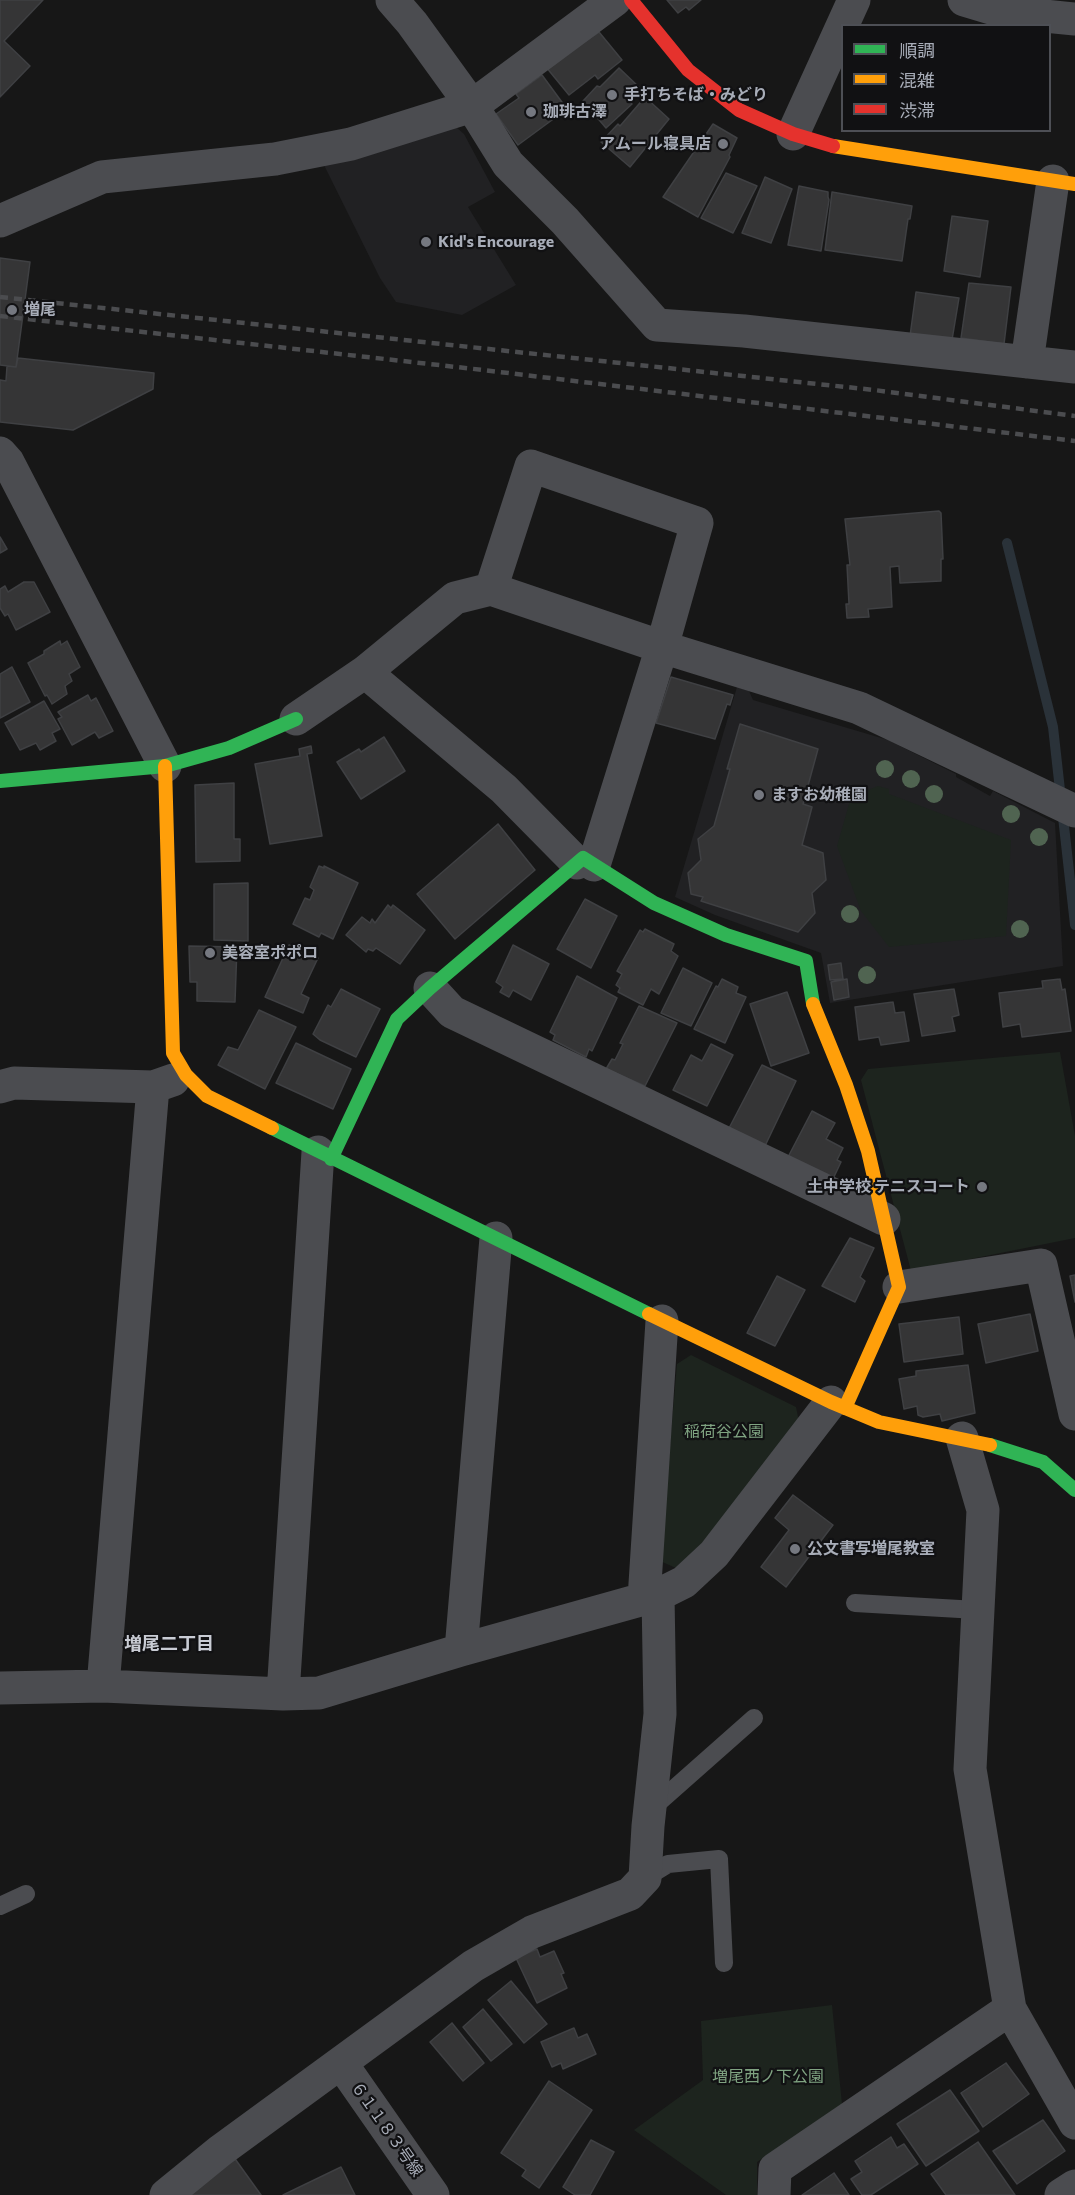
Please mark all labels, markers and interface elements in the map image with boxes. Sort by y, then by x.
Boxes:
legend [841,24,1051,132]
text: 順調 [899,39,935,61]
text: 混雑 [899,69,935,91]
place label: 手打ちそば・みどり [624,85,768,105]
marker: 手打ちそば・みどり [605,88,619,102]
text: 渋滞 [899,99,935,121]
place label: 珈琲古澤 [543,102,607,122]
marker: 珈琲古澤 [524,105,538,119]
place label: アムール寝具店 [599,134,711,154]
marker: アムール寝具店 [716,137,730,151]
place label: Kid's Encourage [438,232,554,252]
marker: Kid's Encourage [419,235,433,249]
place label: 増尾 [24,300,56,320]
marker: 増尾 [5,303,19,317]
place label: ますお幼稚園 [771,785,867,805]
marker: ますお幼稚園 [752,788,766,802]
place label: 美容室ポポロ [222,943,318,963]
marker: 美容室ポポロ [203,946,217,960]
place label: 土中学校 テニスコート [807,1177,970,1197]
marker: 土中学校 テニスコート [975,1180,989,1194]
park label: 稲荷谷公園 [684,1422,764,1442]
place label: 公文書写増尾教室 [807,1539,935,1559]
marker: 公文書写増尾教室 [788,1542,802,1556]
district label: 増尾二丁目 [124,1633,214,1655]
park label: 増尾西ノ下公園 [712,2067,824,2087]
street label: ６１１８３号線 [347,2078,427,2180]

